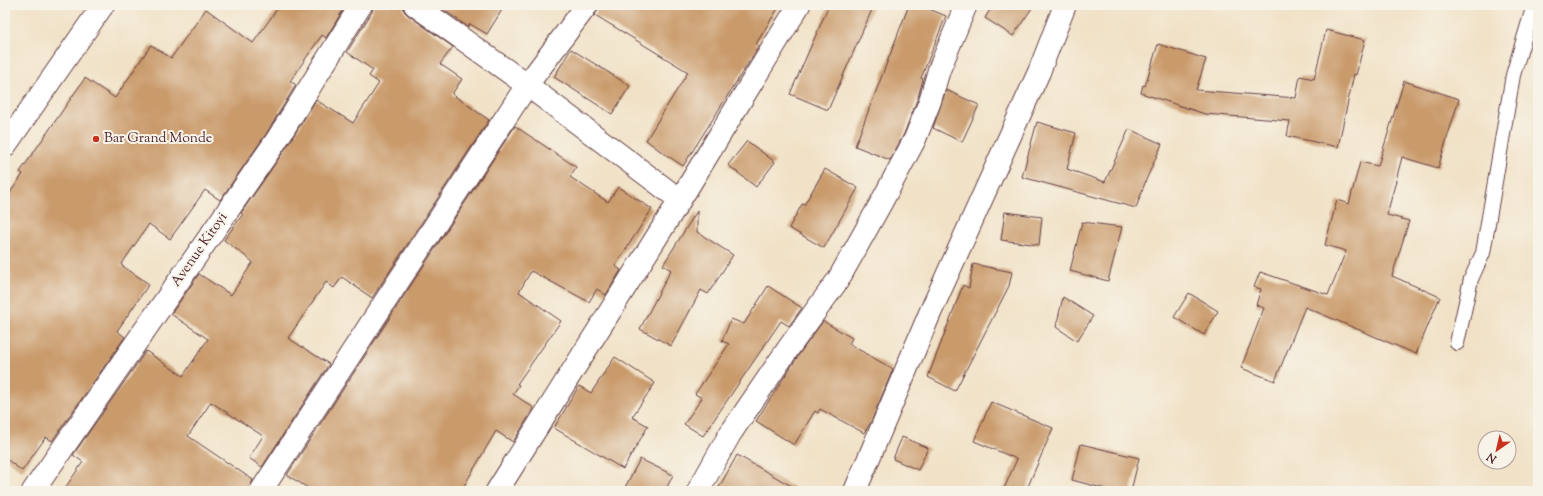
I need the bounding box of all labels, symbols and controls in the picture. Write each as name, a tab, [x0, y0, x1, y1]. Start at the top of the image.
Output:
place label: Bar Grand Monde	[104, 129, 212, 149]
marker: Bar Grand Monde	[91, 134, 101, 144]
street label: Avenue Kitoyi	[167, 209, 233, 291]
north arrow	[1477, 430, 1517, 470]
text: N	[1484, 448, 1501, 467]

